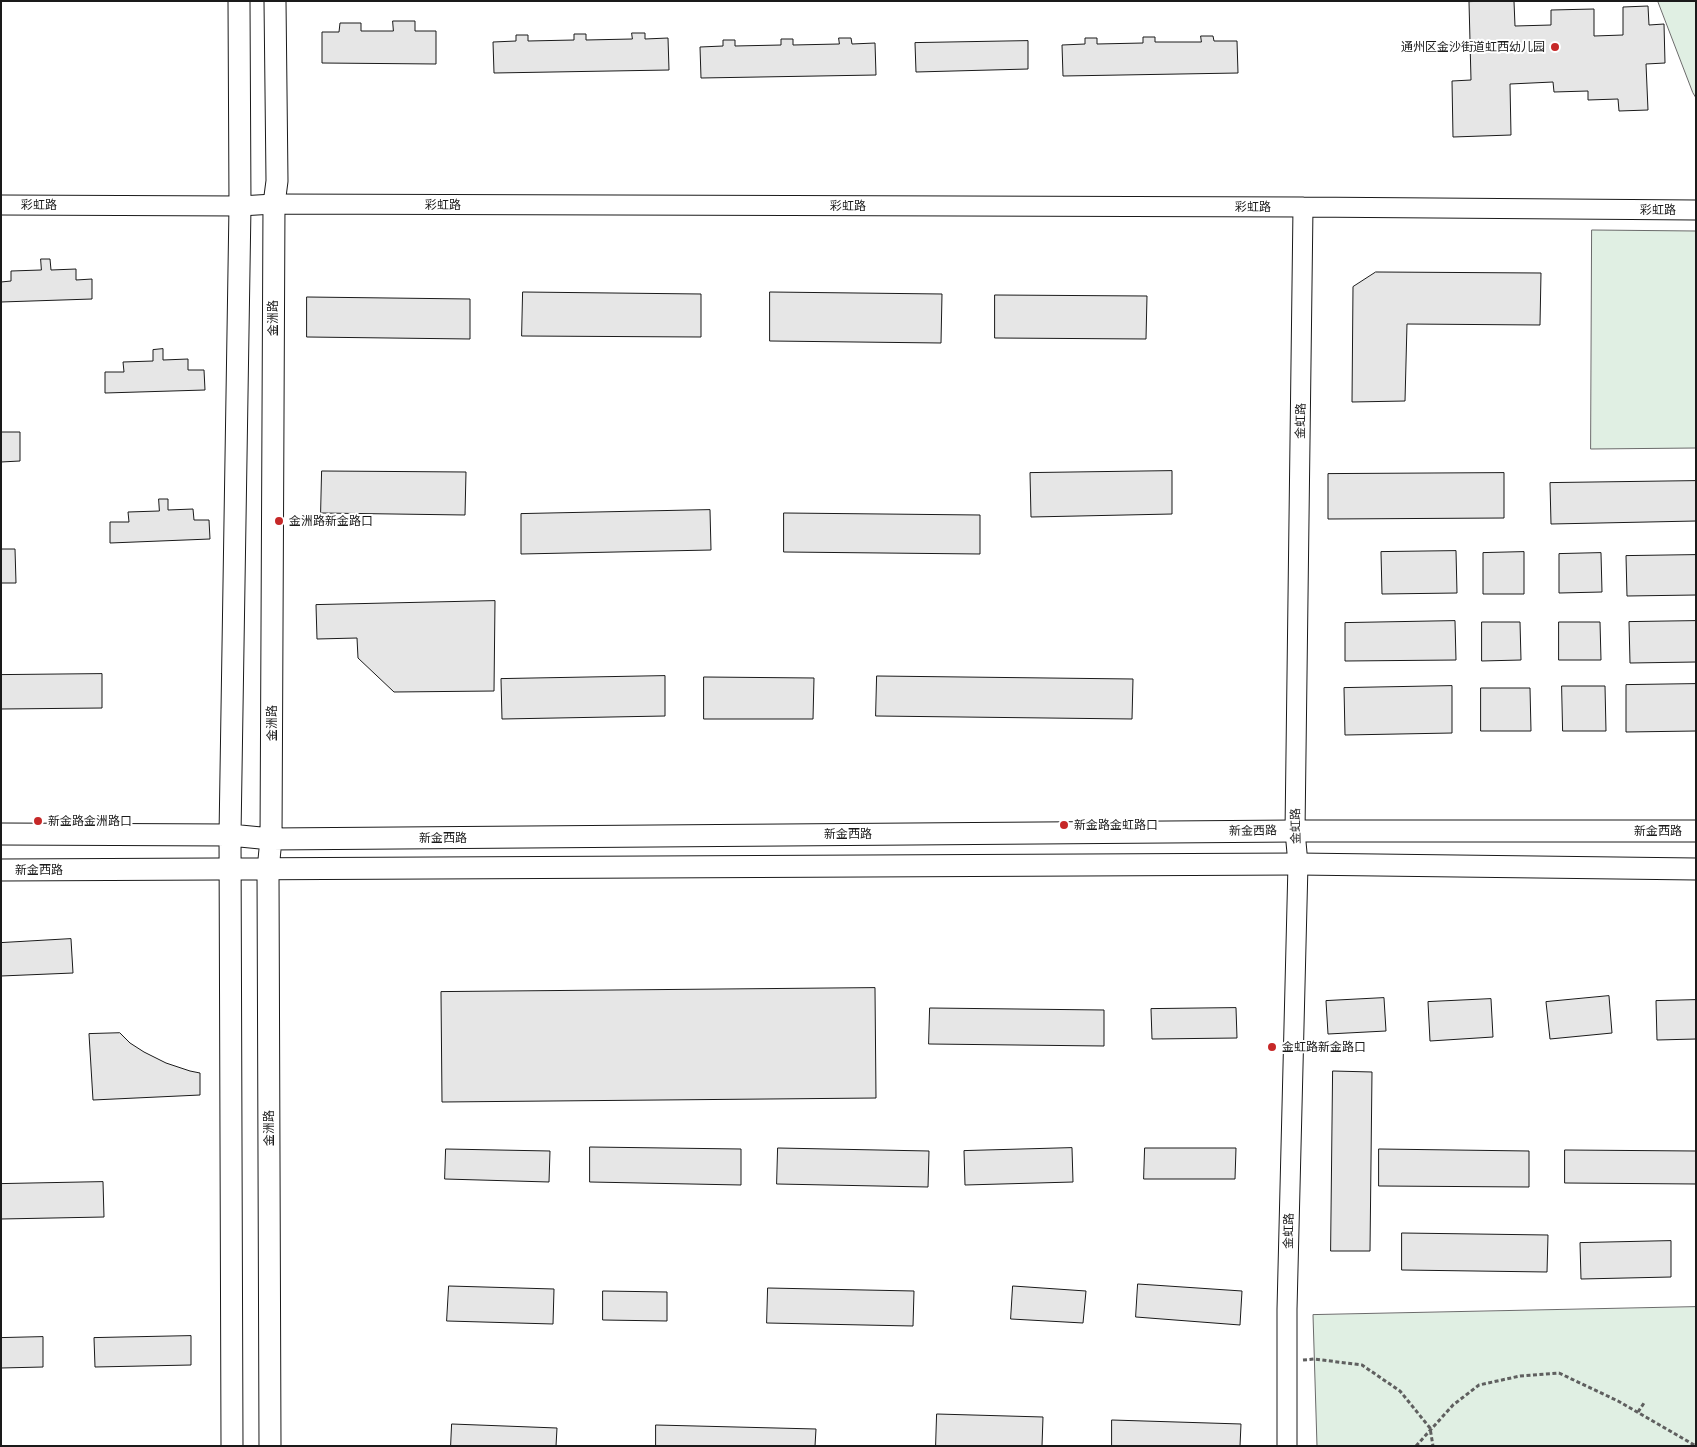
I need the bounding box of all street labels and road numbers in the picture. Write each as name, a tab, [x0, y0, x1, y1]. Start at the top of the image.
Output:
street label: 彩虹路	[21, 198, 57, 212]
street label: 彩虹路	[425, 198, 461, 212]
street label: 彩虹路	[830, 199, 866, 213]
street label: 彩虹路	[1235, 200, 1271, 214]
street label: 彩虹路	[1640, 203, 1676, 217]
street label: 金洲路	[266, 300, 280, 336]
street label: 金虹路	[1293, 403, 1309, 439]
street label: 金洲路	[265, 705, 279, 741]
street label: 金虹路	[1288, 808, 1304, 844]
street label: 新金西路	[1229, 823, 1277, 839]
street label: 新金西路	[1634, 824, 1682, 838]
street label: 新金西路	[824, 827, 872, 841]
street label: 新金西路	[419, 831, 467, 845]
street label: 新金西路	[15, 863, 63, 877]
street label: 金洲路	[262, 1110, 276, 1146]
street label: 金虹路	[1281, 1213, 1297, 1249]

